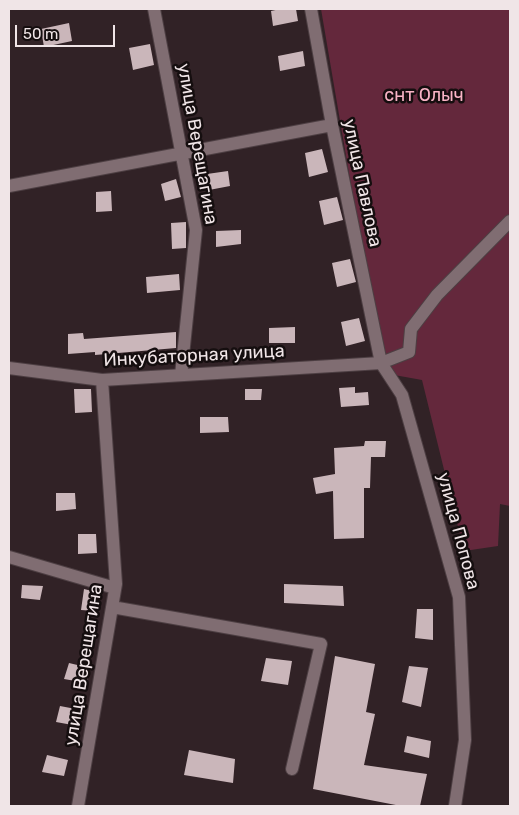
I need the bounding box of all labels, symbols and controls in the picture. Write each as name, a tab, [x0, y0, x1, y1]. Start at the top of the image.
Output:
scale bar	[18, 15, 118, 47]
text: 50 m	[23, 25, 58, 43]
street label: улица Верещагина	[172, 62, 222, 226]
park label: снт Олыч	[384, 85, 464, 107]
street label: улица Павлова	[338, 117, 386, 249]
street label: Инкубаторная улица	[103, 340, 285, 372]
street label: улица Попова	[432, 470, 484, 592]
street label: улица Верещагина	[61, 583, 107, 747]

